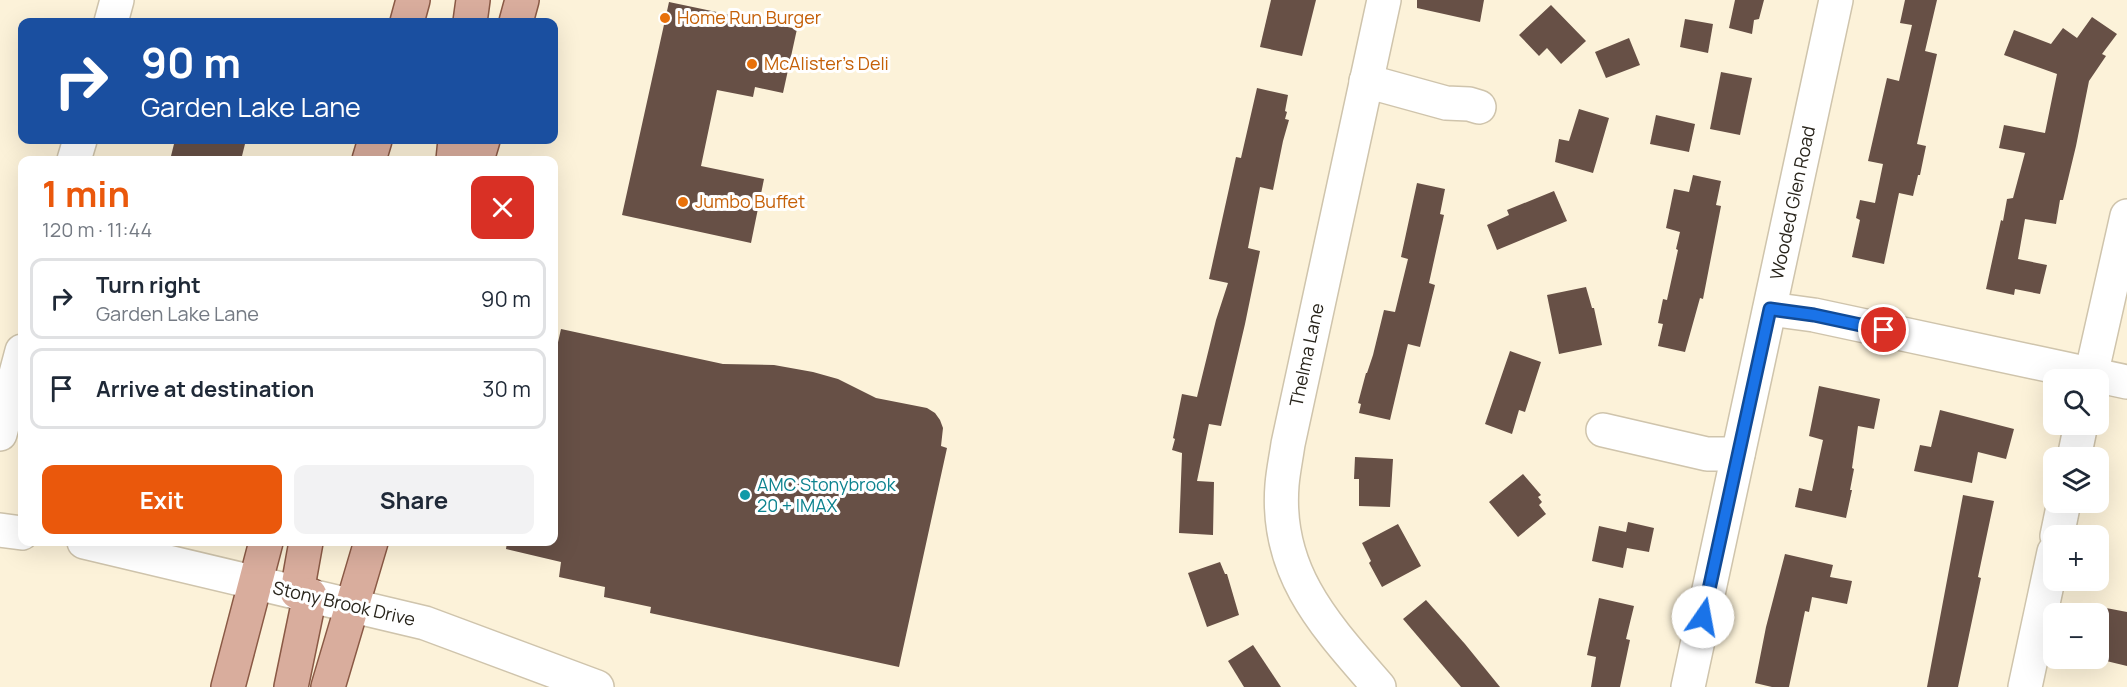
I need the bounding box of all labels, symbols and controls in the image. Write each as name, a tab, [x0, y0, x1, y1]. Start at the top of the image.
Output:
place label: Home Run Burger	[677, 5, 822, 29]
marker: Home Run Burger	[658, 11, 672, 25]
text: 90 m	[141, 33, 241, 91]
icon: right	[42, 42, 120, 120]
place label: McAlister's Deli	[764, 51, 889, 75]
marker: McAlister's Deli	[745, 57, 759, 71]
text: Garden Lake Lane	[141, 88, 361, 125]
street label: Wooded Glen Road	[1764, 124, 1820, 282]
text: 1 min	[42, 169, 130, 218]
button: close	[471, 176, 534, 239]
place label: Jumbo Buffet	[695, 189, 805, 213]
marker: Jumbo Buffet	[676, 195, 690, 209]
text: 120 m · 11:44	[42, 216, 152, 243]
text: Turn right	[96, 270, 201, 300]
icon: right	[45, 282, 78, 315]
text: 90 m	[481, 284, 531, 314]
text: Garden Lake Lane	[96, 300, 259, 327]
street label: Thelma Lane	[1283, 301, 1329, 409]
pin	[1858, 304, 1909, 355]
icon: arrive	[1867, 313, 1900, 346]
map controls	[2043, 369, 2109, 669]
button: search	[2043, 369, 2109, 435]
icon: arrive	[45, 372, 78, 405]
text: Arrive at destination	[96, 374, 314, 404]
text: 30 m	[482, 374, 531, 404]
button: layers	[2043, 447, 2109, 513]
button: Exit	[42, 465, 282, 534]
button: Share	[294, 465, 534, 534]
place label: AMC Stonybrook 20 + IMAX	[757, 472, 897, 517]
marker: AMC Stonybrook 20 + IMAX	[738, 488, 752, 502]
button: +	[2043, 525, 2109, 591]
street label: Stony Brook Drive	[271, 575, 418, 631]
position arrow	[1671, 585, 1735, 649]
button: −	[2043, 603, 2109, 669]

